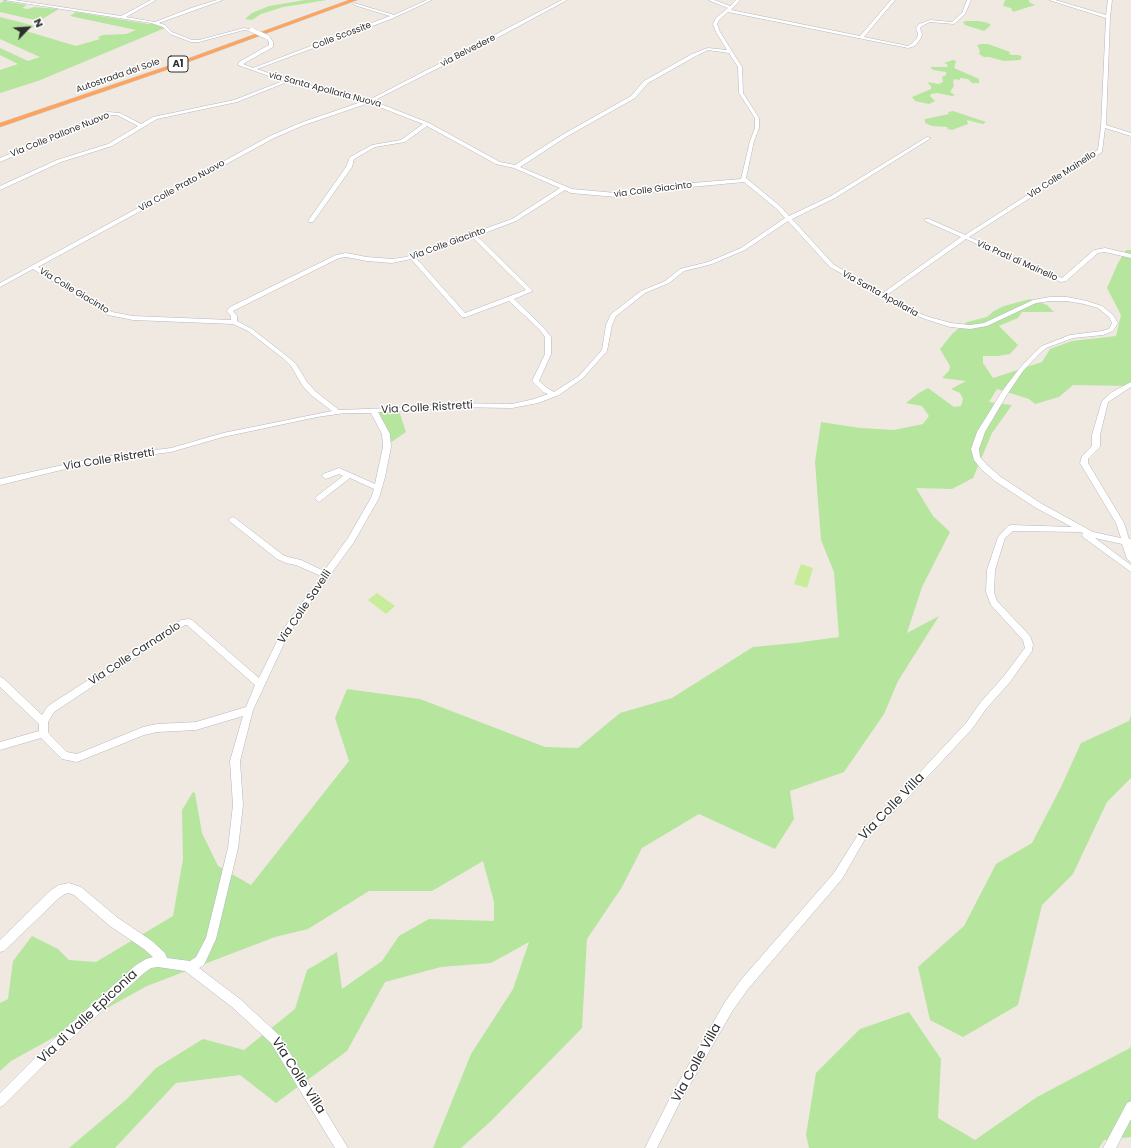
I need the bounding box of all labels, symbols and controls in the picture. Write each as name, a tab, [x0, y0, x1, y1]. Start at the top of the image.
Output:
north arrow	[8, 8, 48, 48]
text: N	[30, 16, 48, 30]
street label: Colle Scossite	[311, 20, 373, 52]
street label: via Belvedere	[439, 33, 497, 69]
road number: A1	[168, 56, 188, 72]
street label: Autostrada del Sole	[75, 57, 161, 95]
street label: via Santa Apollaria Nuova	[268, 70, 382, 110]
street label: Via Colle Pallone Nuovo	[9, 110, 111, 160]
street label: Via Colle Mainello	[1026, 149, 1098, 201]
street label: Via Colle Prato Nuovo	[137, 158, 227, 214]
street label: via Colle Giacinto	[613, 180, 693, 200]
street label: Via Colle Giacinto	[409, 225, 487, 263]
street label: Via Prati di Mainello	[975, 238, 1059, 284]
street label: Via Colle Giacinto	[37, 266, 111, 316]
street label: Via Santa Apollaria	[840, 268, 920, 320]
street label: Via Colle Ristretti	[381, 399, 473, 417]
street label: Via Colle Ristretti	[63, 446, 155, 474]
street label: Via Colle Savelli	[275, 568, 335, 646]
street label: Via Colle Carnarolo	[87, 619, 183, 689]
street label: Via Colle Villa	[856, 770, 928, 844]
street label: Via di Valle Epiconia	[35, 967, 141, 1067]
street label: Via Colle Villa	[669, 1021, 725, 1105]
street label: Via Colle Villa	[268, 1035, 328, 1117]

